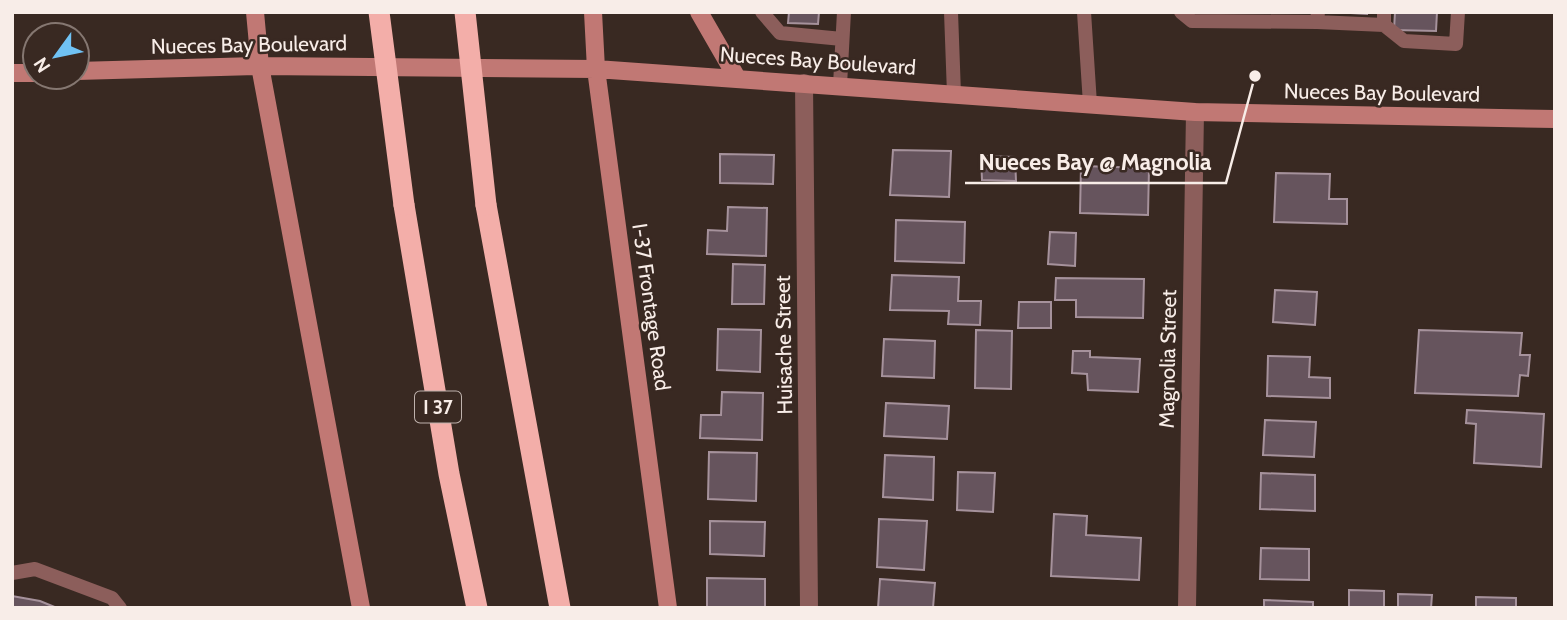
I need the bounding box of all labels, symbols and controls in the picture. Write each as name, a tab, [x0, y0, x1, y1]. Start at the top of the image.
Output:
north arrow	[21, 21, 91, 91]
street label: Nueces Bay Boulevard	[151, 30, 347, 59]
street label: Nueces Bay Boulevard	[719, 41, 917, 80]
text: N	[29, 53, 55, 77]
street label: Nueces Bay Boulevard	[1284, 78, 1480, 107]
callout: Nueces Bay @ Magnolia	[965, 139, 1226, 183]
text: Nueces Bay @ Magnolia	[978, 148, 1212, 176]
street label: I-37 Frontage Road	[627, 222, 676, 392]
street label: Huisache Street	[770, 275, 797, 415]
street label: Magnolia Street	[1154, 289, 1181, 429]
road number: I 37	[415, 392, 461, 422]

